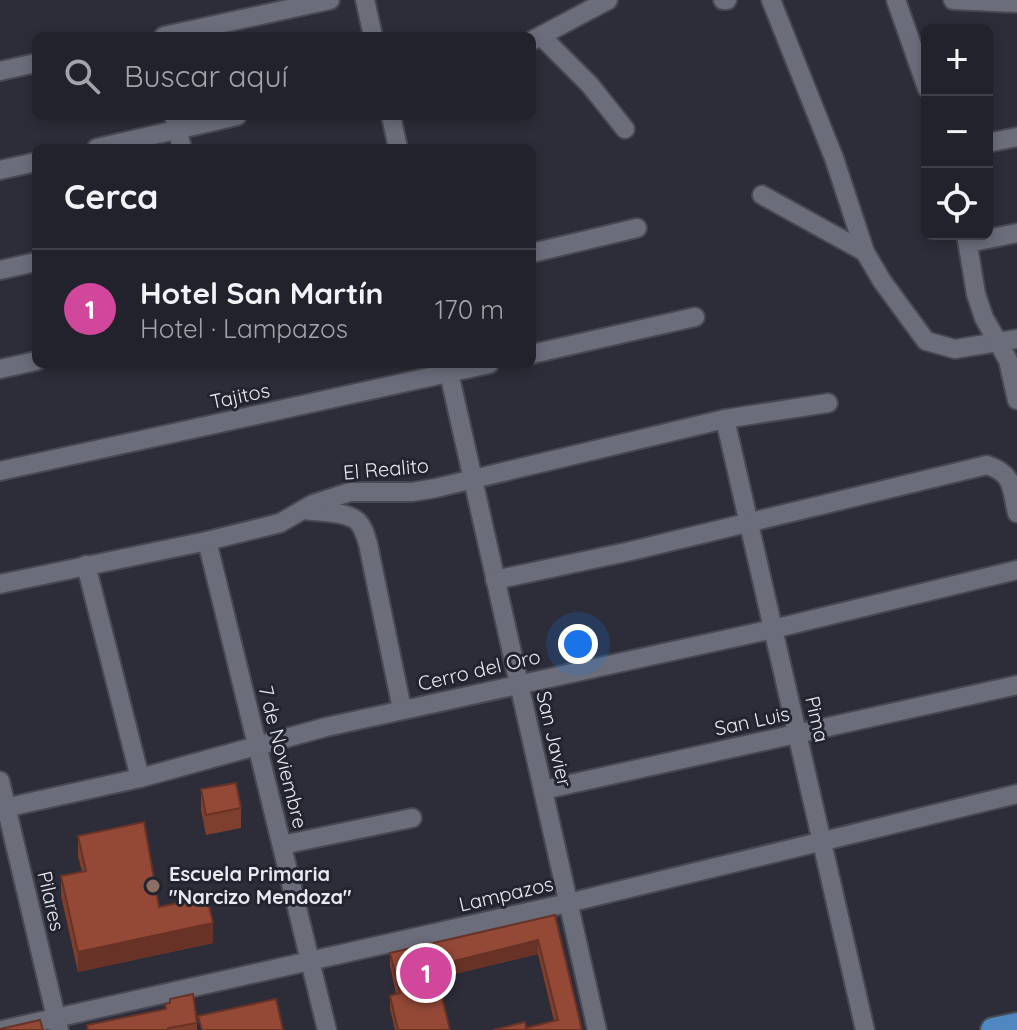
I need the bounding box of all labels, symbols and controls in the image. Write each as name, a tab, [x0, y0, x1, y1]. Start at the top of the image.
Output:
map controls	[921, 24, 993, 240]
button: +	[921, 24, 993, 96]
search box	[32, 32, 536, 120]
icon: search	[60, 54, 104, 98]
text: Buscar aquí	[124, 57, 288, 95]
button: −	[921, 96, 993, 168]
button: locate	[921, 168, 993, 240]
text: Cerca	[64, 175, 158, 218]
text: Hotel San Martín	[140, 274, 383, 312]
text: 1	[85, 293, 95, 326]
text: 170 m	[435, 293, 504, 326]
text: Hotel · Lampazos	[140, 312, 348, 345]
street label: Tajitos	[208, 377, 272, 414]
street label: El Realito	[342, 452, 430, 485]
your location	[558, 624, 598, 664]
street label: Cerro del Oro	[415, 643, 543, 696]
street label: 7 de Noviembre	[254, 683, 313, 831]
street label: San Javier	[531, 689, 578, 790]
street label: Pima	[800, 693, 835, 744]
street label: San Luis	[712, 700, 792, 741]
place label: Escuela Primaria "Narcizo Mendoza"	[169, 861, 352, 909]
street label: Pilares	[32, 868, 71, 933]
street label: Lampazos	[456, 871, 556, 917]
marker: Escuela Primaria "Narcizo Mendoza"	[144, 877, 162, 895]
pin: 1	[400, 943, 452, 1003]

